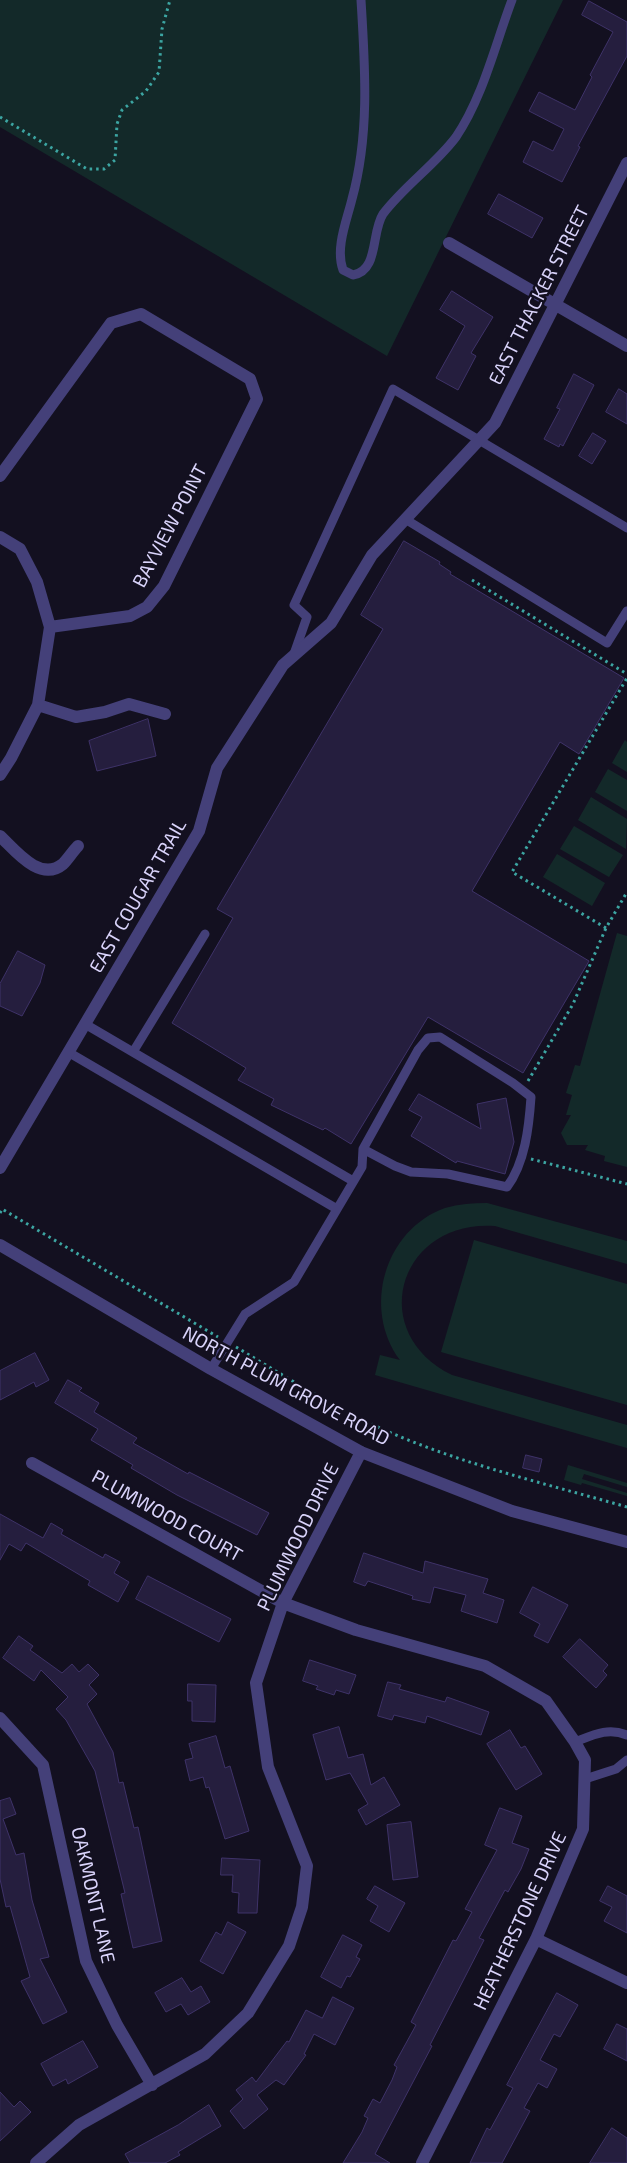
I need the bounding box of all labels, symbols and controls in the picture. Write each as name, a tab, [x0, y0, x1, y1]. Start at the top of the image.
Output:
street label: EAST THACKER STREET	[484, 202, 594, 388]
street label: BAYVIEW POINT	[128, 461, 212, 591]
street label: EAST COUGAR TRAIL	[85, 815, 191, 977]
street label: NORTH PLUM GROVE ROAD	[179, 1322, 393, 1450]
street label: PLUMWOOD DRIVE	[252, 1459, 344, 1615]
street label: PLUMWOOD COURT	[88, 1465, 246, 1567]
street label: OAKMONT LANE	[66, 1825, 120, 1965]
street label: HEATHERSTONE DRIVE	[469, 1828, 571, 2014]

